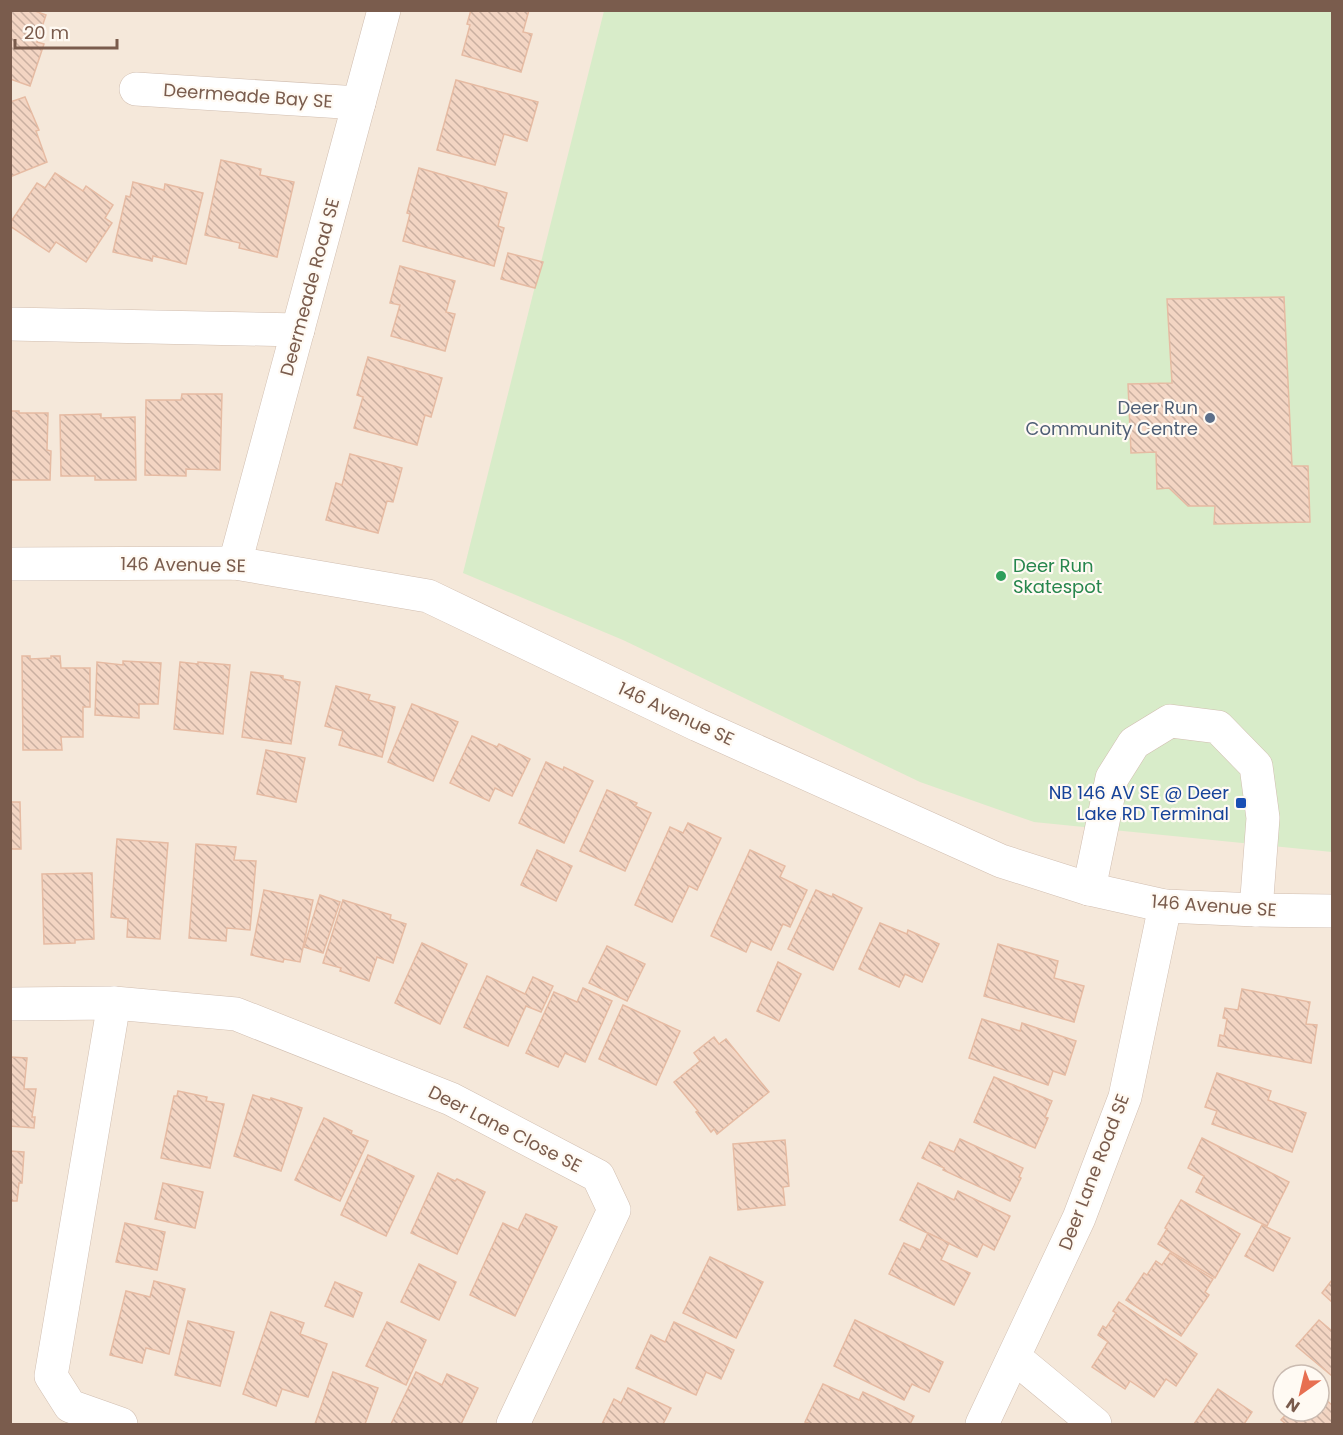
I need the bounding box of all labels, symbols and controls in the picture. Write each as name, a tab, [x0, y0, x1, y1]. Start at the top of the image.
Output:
scale bar	[15, 12, 117, 50]
text: 20 m	[24, 20, 69, 45]
street label: Deermeade Bay SE	[163, 77, 334, 114]
street label: Deermeade Road SE	[274, 195, 345, 379]
place label: Deer Run Community Centre	[1026, 395, 1198, 441]
marker: Deer Run Community Centre	[1203, 411, 1217, 425]
street label: 146 Avenue SE	[120, 551, 246, 578]
place label: Deer Run Skatespot	[1013, 553, 1102, 599]
marker: Deer Run Skatespot	[994, 569, 1008, 583]
street label: 146 Avenue SE	[614, 676, 738, 751]
place label: NB 146 AV SE @ Deer Lake RD Terminal	[1049, 780, 1229, 826]
marker: NB 146 AV SE @ Deer Lake RD Terminal	[1234, 796, 1248, 810]
street label: 146 Avenue SE	[1151, 889, 1278, 922]
street label: Deer Lane Close SE	[424, 1079, 586, 1178]
street label: Deer Lane Road SE	[1052, 1090, 1135, 1254]
north arrow	[1271, 1363, 1331, 1423]
text: N	[1281, 1392, 1304, 1418]

